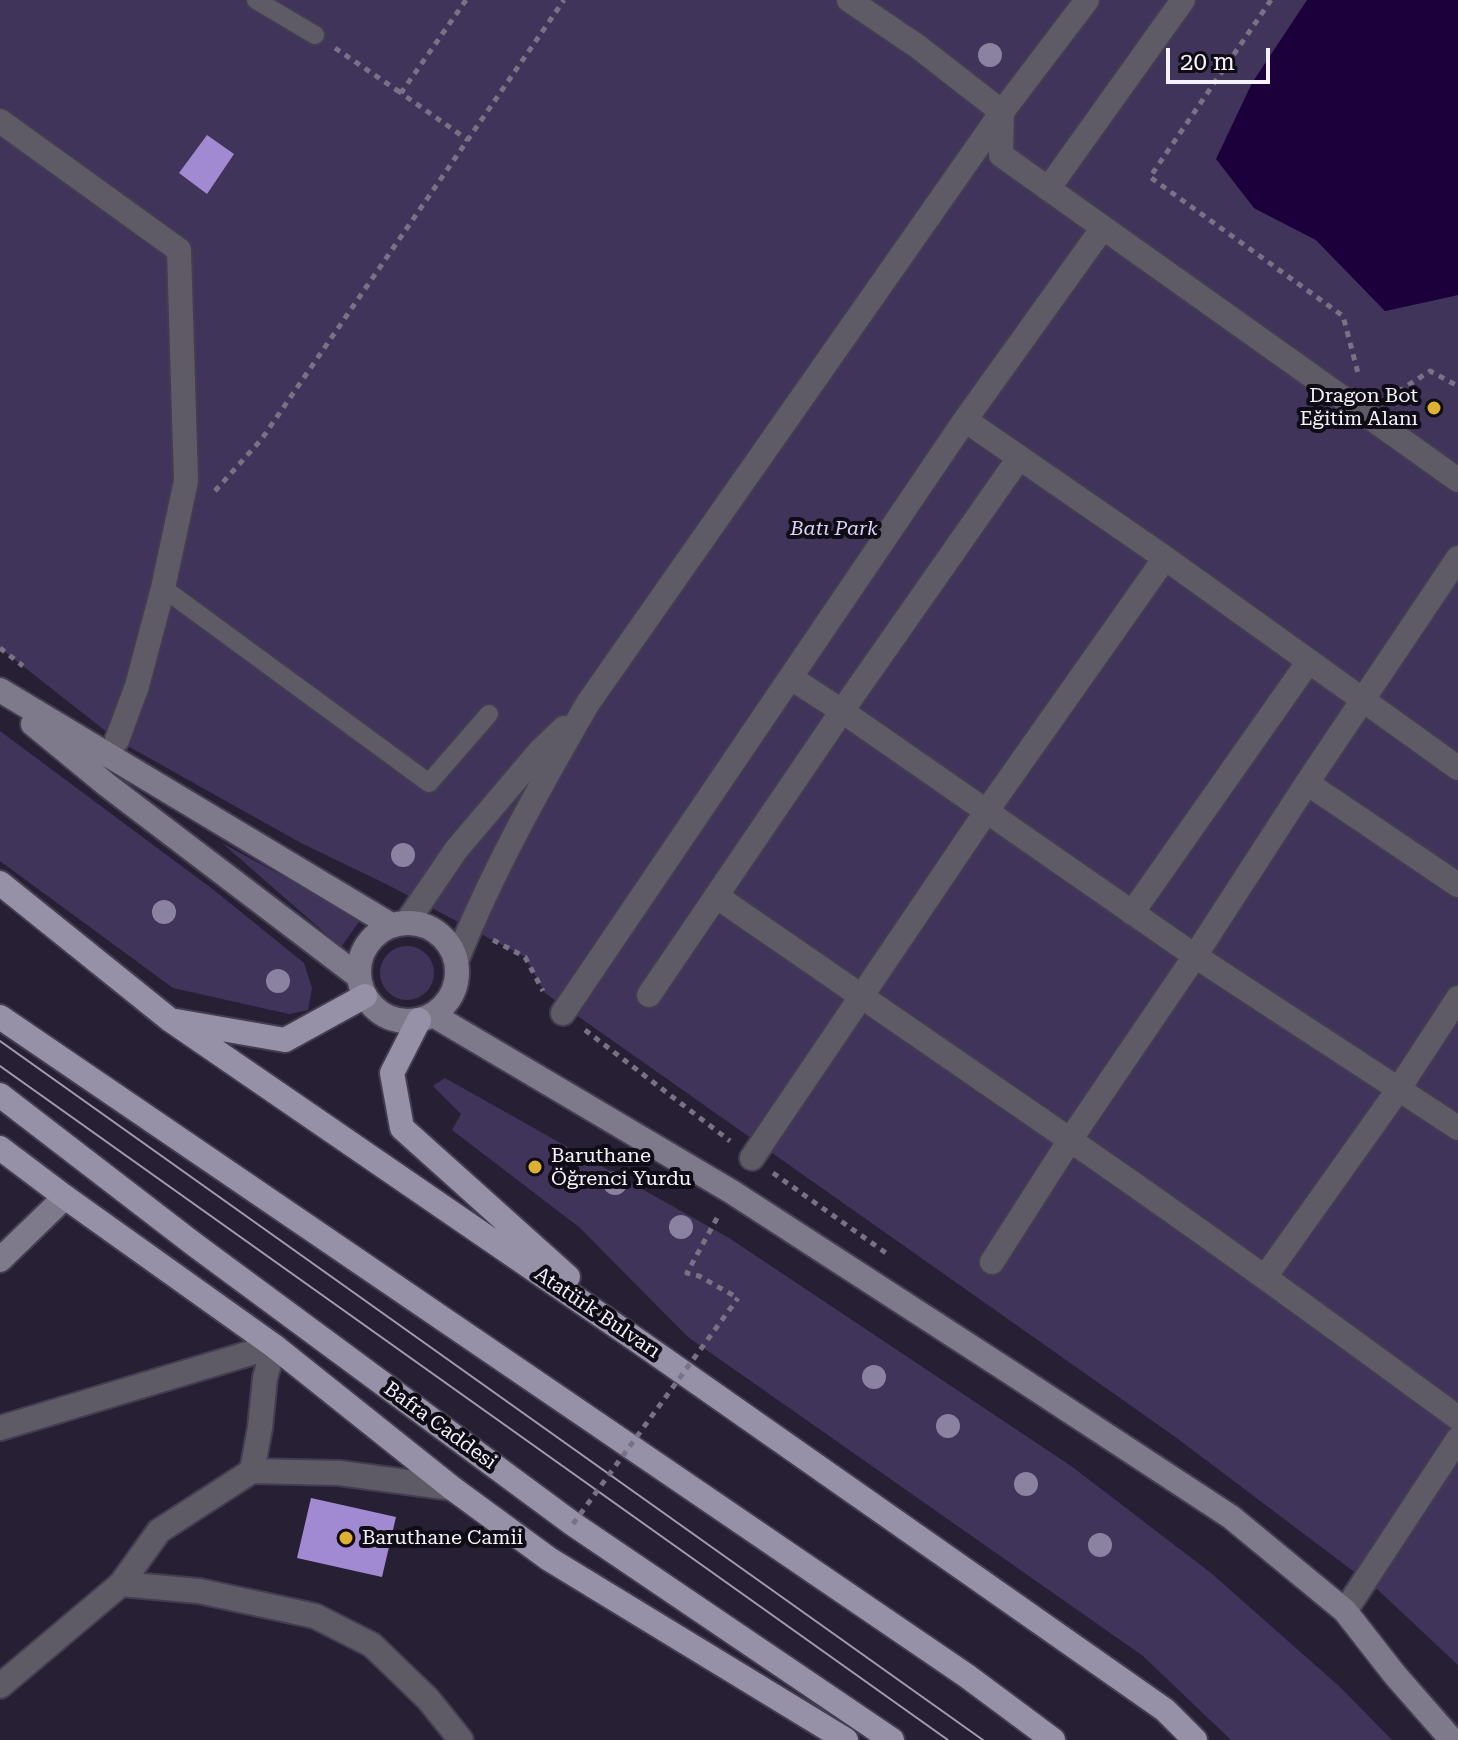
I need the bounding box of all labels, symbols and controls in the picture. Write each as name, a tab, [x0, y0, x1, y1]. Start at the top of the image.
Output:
scale bar	[1170, 32, 1274, 82]
text: 20 m	[1180, 48, 1235, 76]
place label: Dragon Bot Eğitim Alanı	[1300, 384, 1418, 431]
marker: Dragon Bot Eğitim Alanı	[1425, 399, 1443, 417]
park label: Batı Park	[790, 517, 878, 541]
place label: Baruthane Öğrenci Yurdu	[551, 1144, 691, 1191]
marker: Baruthane Öğrenci Yurdu	[526, 1158, 544, 1176]
street label: Atatürk Bulvarı	[530, 1262, 664, 1364]
street label: Bafra Caddesi	[379, 1377, 501, 1475]
place label: Baruthane Camii	[362, 1526, 523, 1550]
marker: Baruthane Camii	[337, 1529, 355, 1547]

